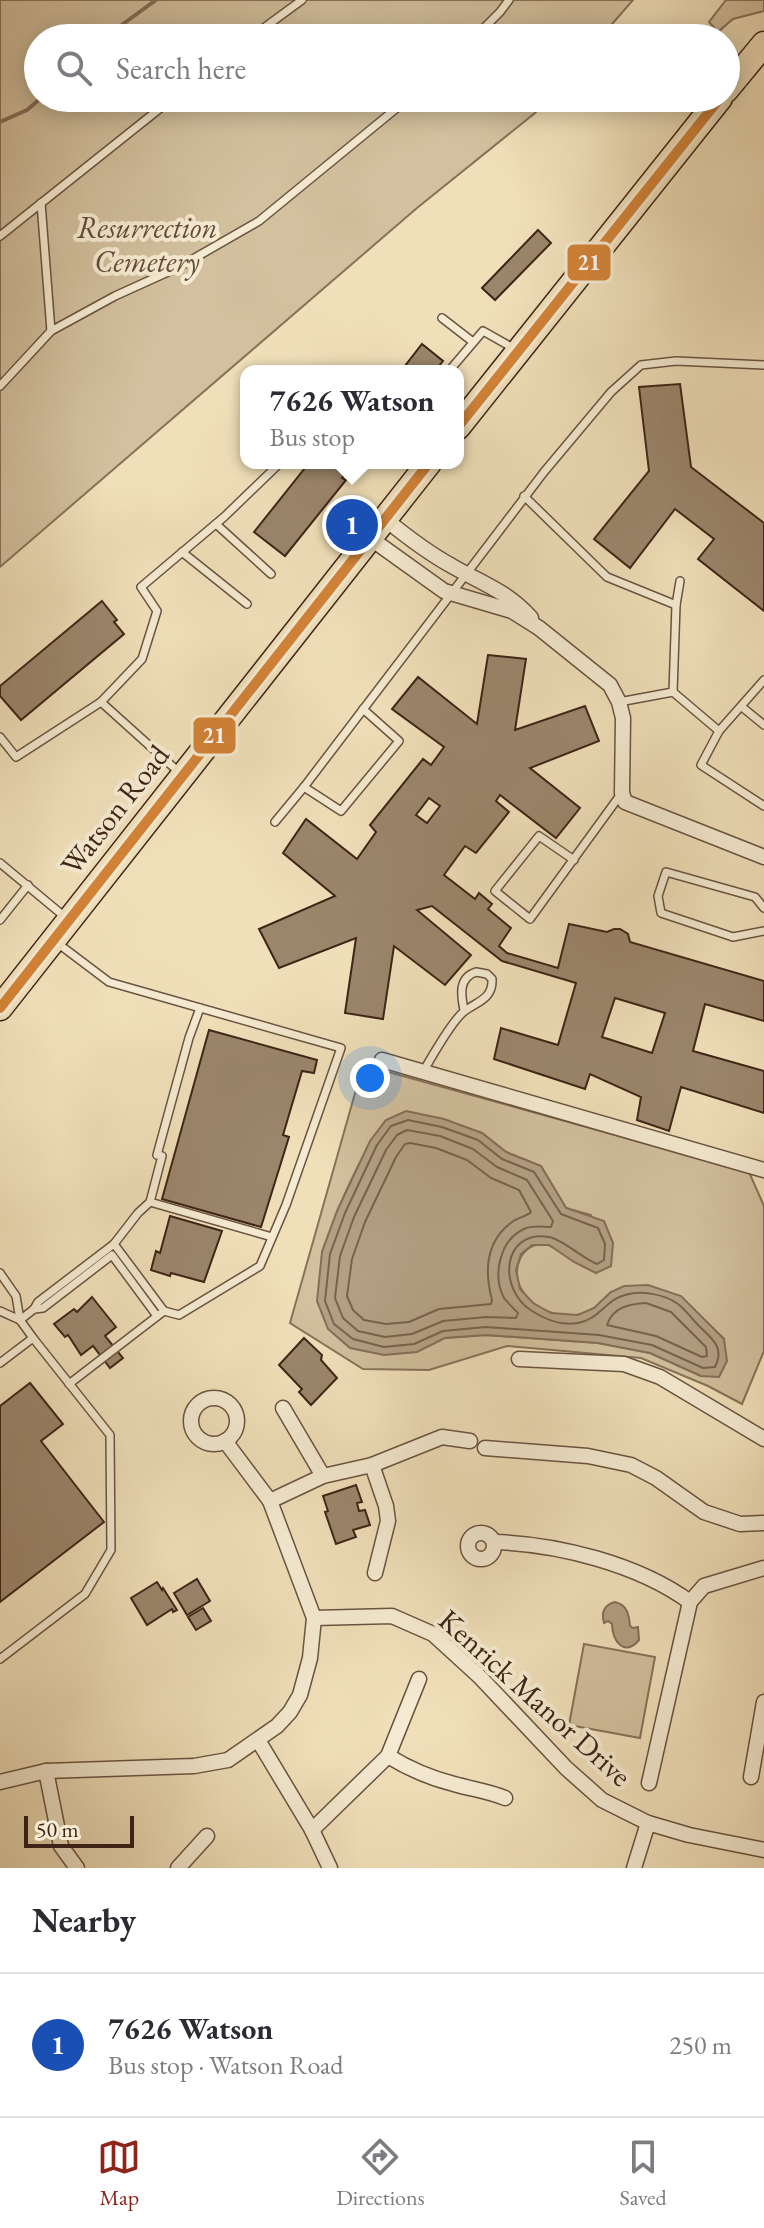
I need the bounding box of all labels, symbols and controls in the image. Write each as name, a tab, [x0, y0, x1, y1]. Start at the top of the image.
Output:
search box	[24, 24, 740, 112]
icon: search	[52, 46, 96, 90]
text: Search here	[116, 49, 246, 88]
park label: Resurrection Cemetery	[77, 208, 217, 281]
line badge: 21	[566, 243, 612, 282]
text: 21	[577, 248, 601, 277]
popup	[240, 365, 464, 469]
text: 7626 Watson	[269, 381, 435, 420]
text: Bus stop	[269, 420, 355, 454]
pin: 1	[326, 495, 378, 555]
line badge: 21	[192, 716, 237, 755]
text: 21	[202, 721, 226, 750]
street label: Watson Road	[52, 736, 178, 883]
your location	[350, 1058, 390, 1098]
street label: Kenrick Manor Drive	[431, 1601, 640, 1795]
scale bar	[24, 1812, 134, 1848]
text: 50 m	[36, 1815, 79, 1844]
text: Nearby	[32, 1898, 136, 1942]
text: 7626 Watson	[108, 2009, 273, 2048]
text: 1	[51, 2028, 65, 2062]
text: 250 m	[669, 2028, 732, 2062]
text: Bus stop · Watson Road	[108, 2048, 343, 2082]
tab: Map	[97, 2135, 141, 2212]
tab: Directions	[336, 2135, 425, 2212]
tab: Saved	[619, 2135, 667, 2212]

